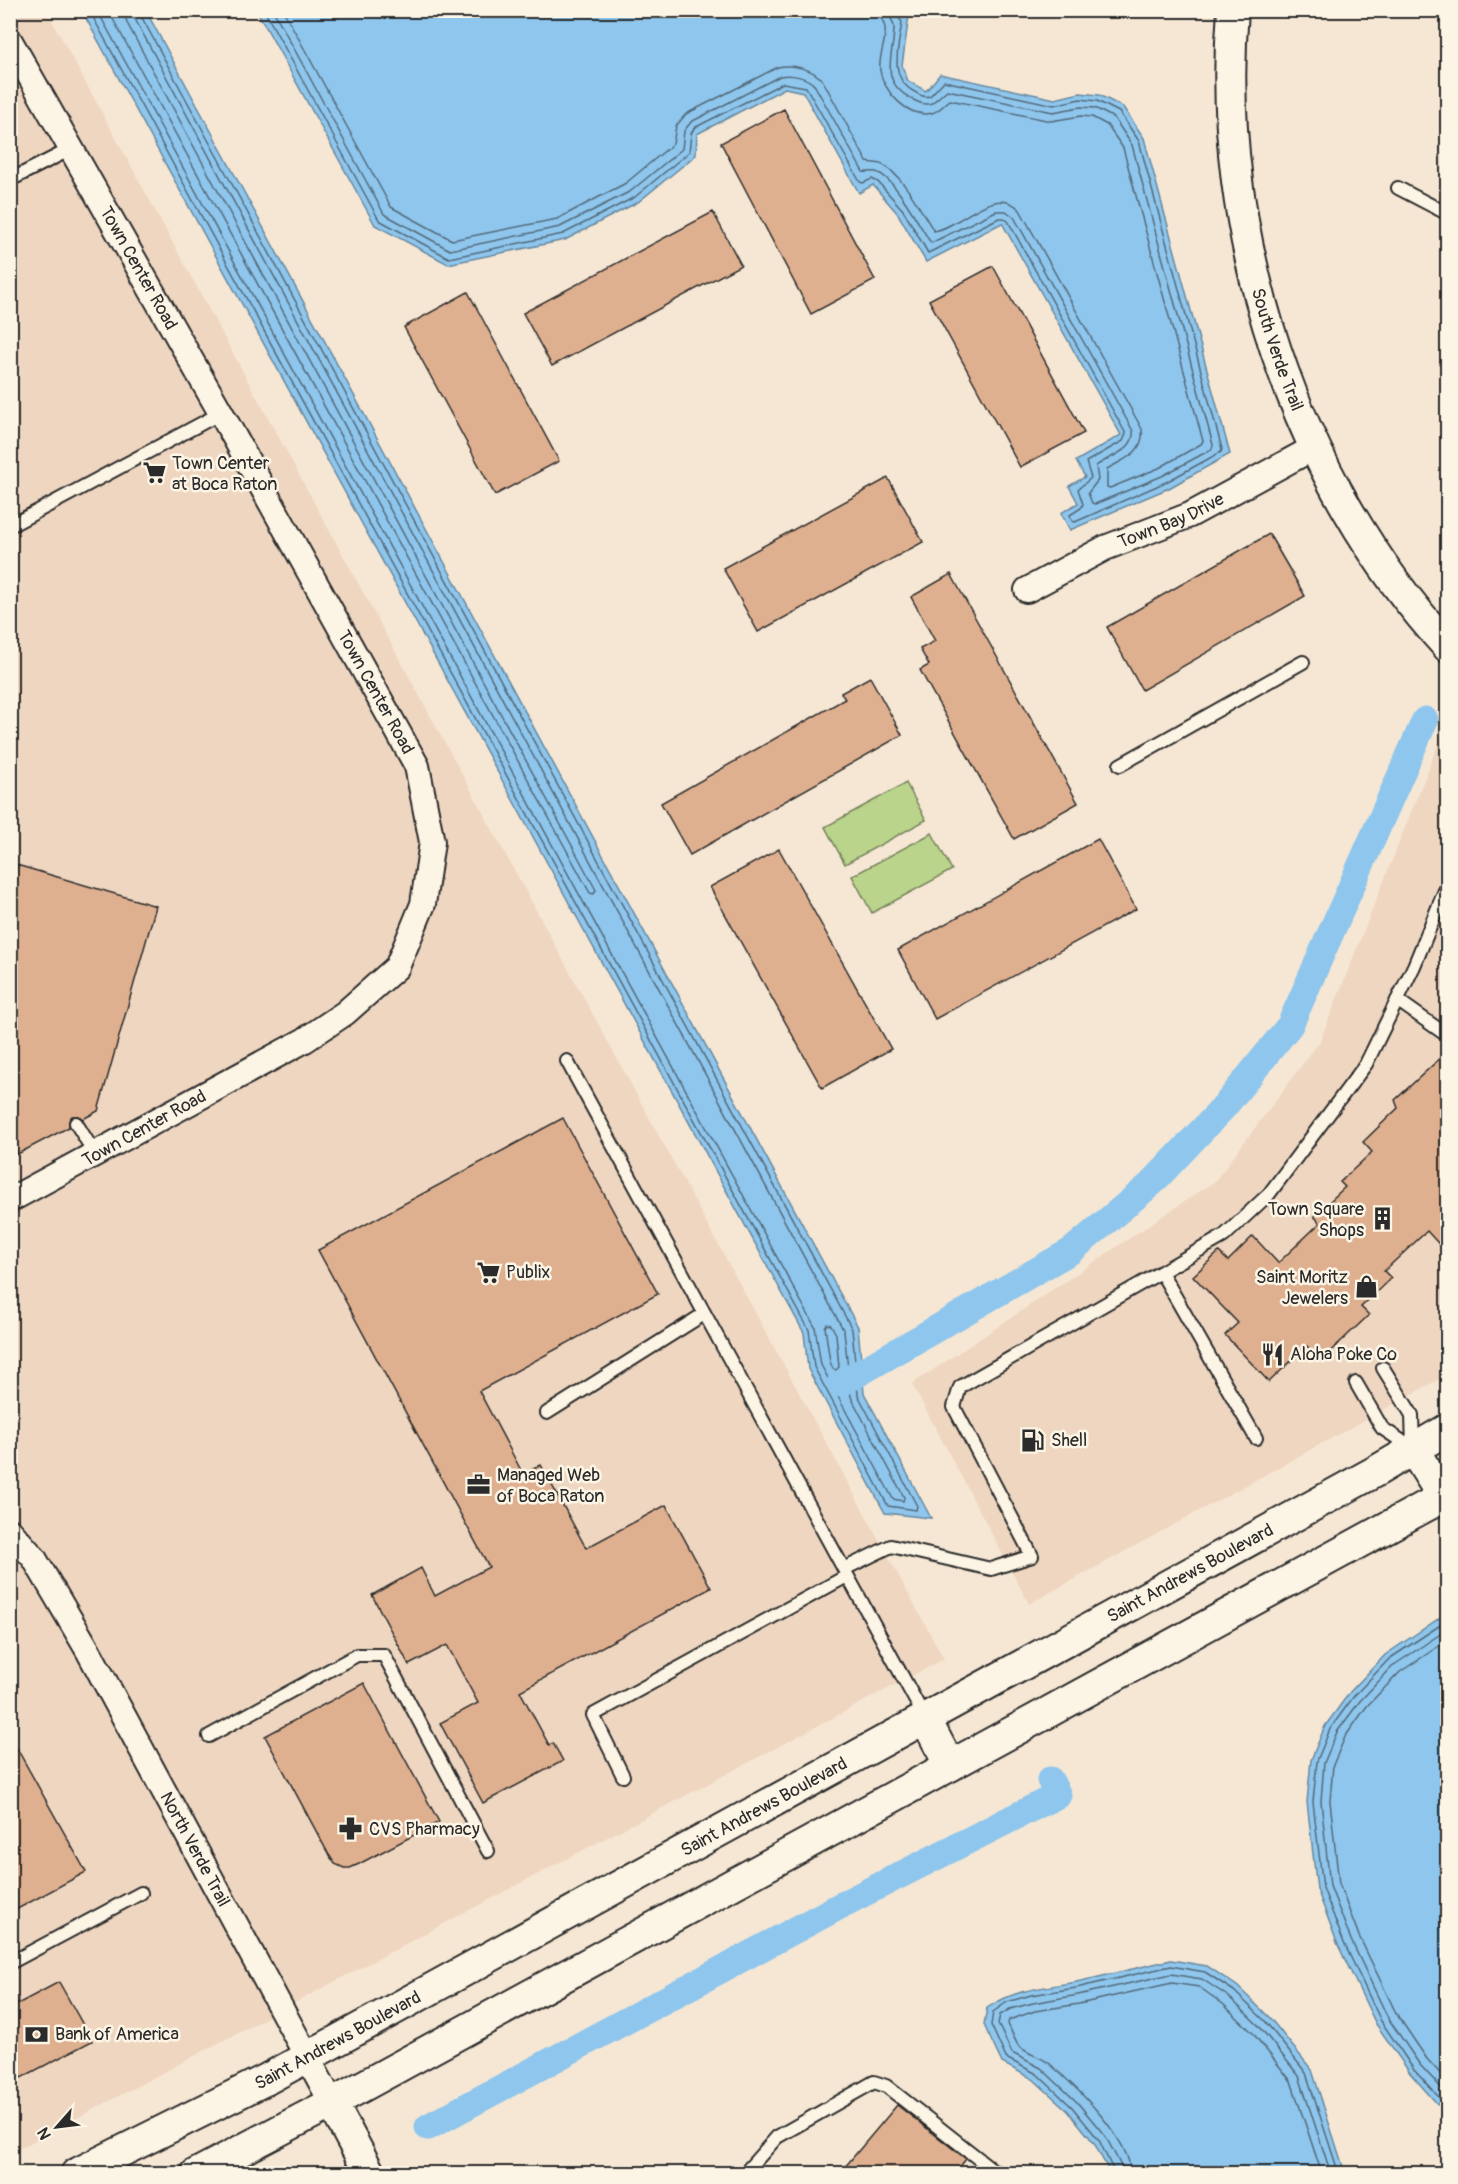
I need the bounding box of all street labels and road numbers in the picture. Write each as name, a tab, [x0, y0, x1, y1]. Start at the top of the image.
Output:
street label: Town Center Road	[94, 202, 182, 334]
street label: South Verde Trail	[1246, 286, 1308, 415]
street label: Town Bay Drive	[1115, 488, 1228, 554]
street label: Town Center Road	[332, 626, 419, 758]
street label: Town Center Road	[78, 1085, 210, 1172]
street label: Saint Andrews Boulevard	[1103, 1519, 1278, 1628]
street label: Saint Andrews Boulevard	[677, 1752, 851, 1862]
street label: North Verde Trail	[154, 1788, 235, 1911]
street label: Saint Andrews Boulevard	[251, 1986, 425, 2095]

